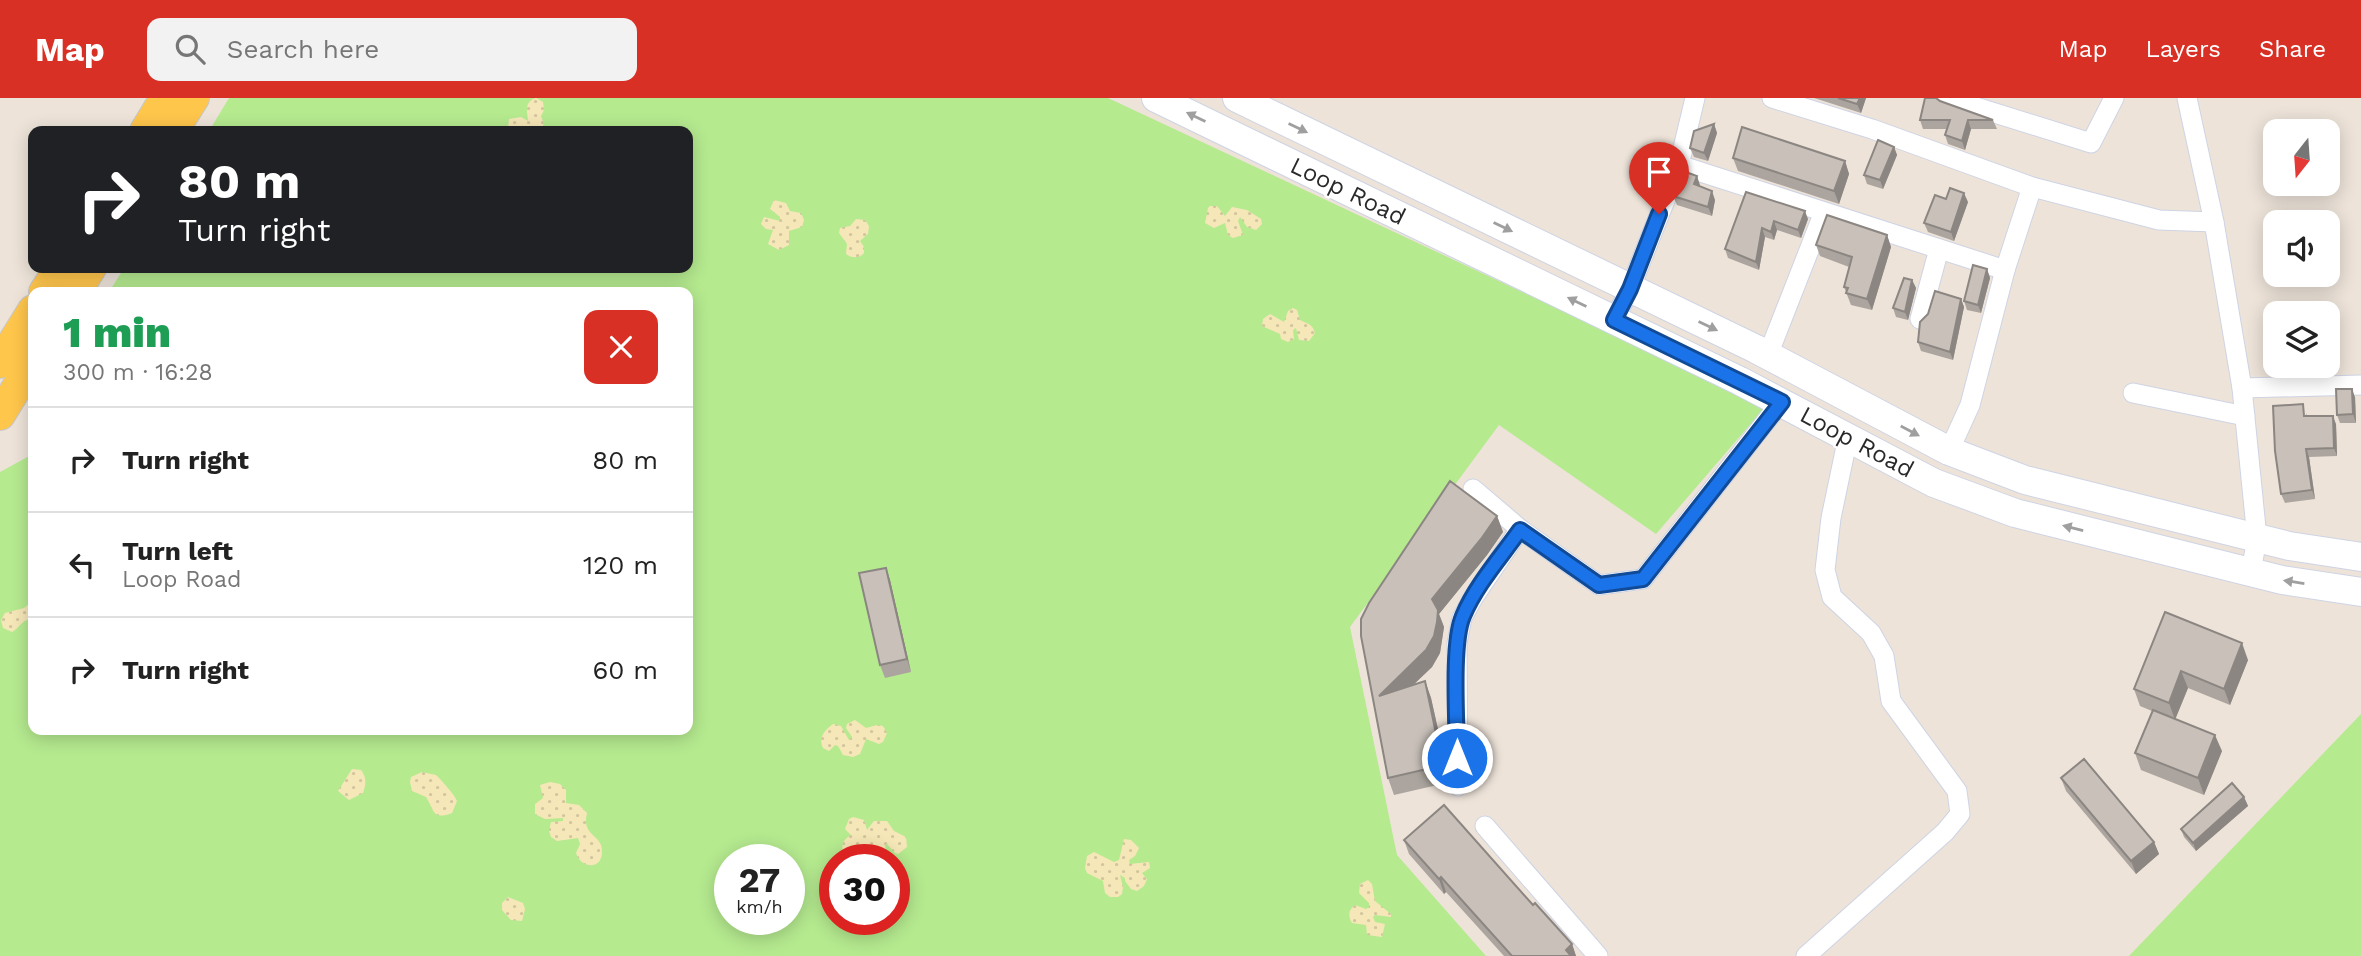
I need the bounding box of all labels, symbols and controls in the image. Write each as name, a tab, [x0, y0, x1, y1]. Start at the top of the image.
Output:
search box	[147, 18, 637, 81]
text: Map	[35, 30, 105, 69]
icon: search	[171, 30, 209, 68]
text: Search here	[227, 34, 379, 64]
text: Map	[2059, 35, 2107, 63]
text: Layers	[2145, 35, 2221, 63]
text: Share	[2259, 35, 2326, 63]
one-way arrow	[1186, 112, 1206, 123]
north arrow	[2263, 119, 2340, 196]
map controls	[2263, 119, 2340, 378]
one-way arrow	[1288, 122, 1308, 133]
pin	[1629, 142, 1689, 214]
street label: Loop Road	[1286, 151, 1410, 231]
text: 80 m	[178, 152, 300, 210]
icon: arrive	[1640, 153, 1678, 191]
icon: right	[63, 154, 154, 245]
button: sound	[2263, 210, 2340, 287]
text: Turn right	[178, 211, 330, 249]
one-way arrow	[1493, 221, 1513, 233]
one-way arrow	[1567, 297, 1587, 308]
button: layers	[2263, 301, 2340, 378]
text: 1 min	[63, 308, 171, 357]
button: close	[584, 310, 658, 384]
one-way arrow	[1698, 320, 1718, 332]
text: 300 m · 16:28	[63, 359, 213, 386]
street label: Loop Road	[1795, 400, 1919, 484]
one-way arrow	[1900, 425, 1920, 436]
icon: right	[63, 441, 101, 479]
text: Turn right	[122, 445, 249, 475]
text: 80 m	[592, 445, 658, 475]
one-way arrow	[2061, 522, 2083, 533]
text: Turn left	[122, 536, 233, 566]
icon: left	[63, 546, 101, 584]
text: 120 m	[583, 550, 658, 580]
text: Loop Road	[122, 566, 241, 593]
one-way arrow	[2282, 576, 2304, 587]
icon: right	[63, 651, 101, 689]
text: Turn right	[122, 655, 249, 685]
text: 60 m	[592, 655, 658, 685]
position arrow	[1420, 721, 1494, 795]
speed limit sign: 30	[819, 844, 910, 935]
text: 27	[739, 859, 780, 901]
text: km/h	[736, 896, 783, 917]

